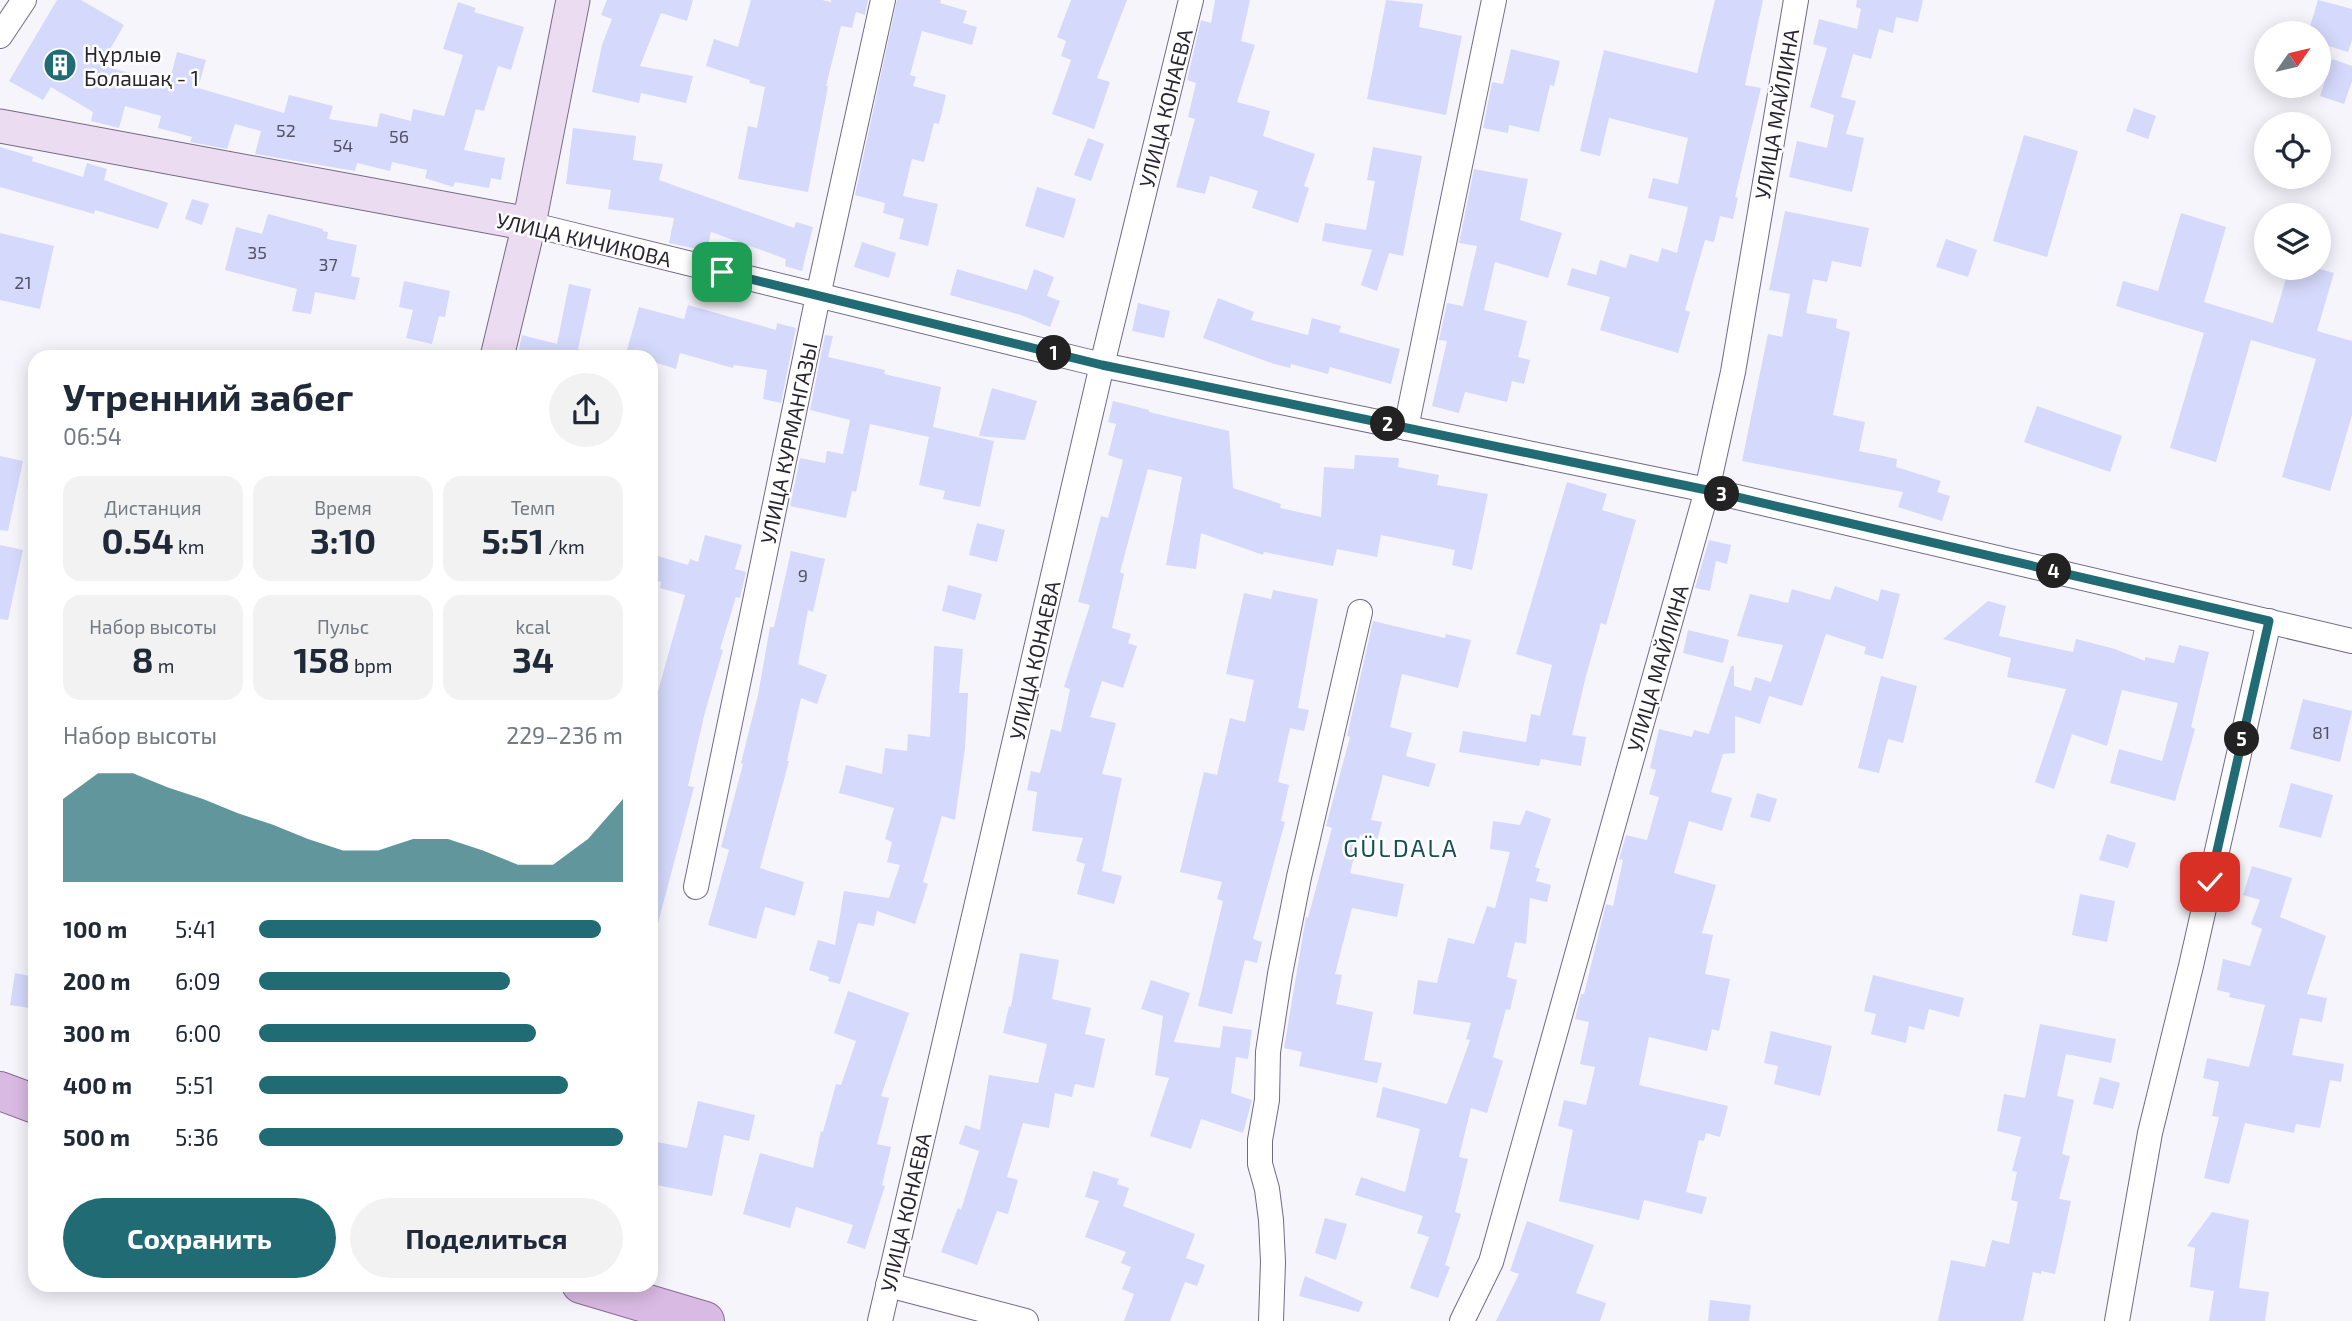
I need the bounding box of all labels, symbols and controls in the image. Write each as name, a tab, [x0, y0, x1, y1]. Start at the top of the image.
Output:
north arrow	[2254, 21, 2331, 98]
map controls	[2254, 21, 2331, 280]
street label: УЛИЦА КОНАЕВА	[1133, 26, 1197, 190]
street label: УЛИЦА МАЙЛИНА	[1749, 27, 1803, 201]
place label: Нұрлыө Болашақ - 1	[84, 41, 199, 90]
building icon: Нұрлыө Болашақ - 1	[41, 46, 79, 84]
button: locate	[2254, 112, 2331, 189]
house number: 52	[276, 119, 296, 141]
house number: 56	[389, 125, 409, 147]
house number: 54	[333, 134, 353, 156]
button: layers	[2254, 203, 2331, 280]
street label: УЛИЦА КИЧИКОВА	[494, 207, 674, 271]
house number: 35	[247, 241, 267, 263]
pin	[692, 242, 752, 302]
house number: 37	[318, 253, 338, 275]
icon: arrive	[703, 253, 741, 291]
house number: 21	[14, 271, 32, 293]
pin: 1	[1036, 336, 1072, 370]
street label: УЛИЦА КУРМАНГАЗЫ	[754, 340, 822, 546]
text: 1	[1049, 341, 1058, 364]
text: Утренний забег	[63, 373, 353, 419]
button: share	[549, 373, 623, 447]
pin: 2	[1370, 406, 1406, 442]
text: 2	[1382, 412, 1393, 435]
text: 06:54	[63, 422, 122, 450]
pin: 3	[1704, 476, 1740, 512]
text: 3	[1716, 482, 1727, 505]
text: Дистанция	[104, 496, 202, 519]
text: Время	[314, 496, 372, 519]
text: Темп	[511, 496, 555, 519]
text: 0.54	[102, 519, 174, 561]
text: 3:10	[310, 519, 376, 561]
text: 5:51	[481, 519, 544, 561]
text: km	[174, 535, 204, 558]
text: /km	[544, 535, 585, 558]
pin: 4	[2036, 554, 2072, 588]
text: 4	[2047, 559, 2060, 582]
house number: 9	[798, 564, 808, 586]
street label: УЛИЦА КОНАЕВА	[1004, 578, 1064, 742]
street label: УЛИЦА МАЙЛИНА	[1621, 582, 1693, 754]
text: Набор высоты	[89, 615, 217, 638]
text: Пульс	[317, 615, 369, 638]
text: kcal	[516, 615, 550, 638]
text: 8	[132, 638, 153, 680]
text: 158	[294, 638, 350, 680]
text: 34	[512, 638, 554, 680]
text: m	[153, 654, 174, 677]
text: bpm	[350, 654, 392, 677]
text: Набор высоты	[63, 721, 217, 749]
text: 229–236 m	[506, 721, 623, 749]
house number: 81	[2312, 721, 2330, 743]
pin: 5	[2224, 722, 2260, 756]
text: 5	[2236, 727, 2247, 750]
district label: GÜLDALA	[1343, 833, 1459, 862]
pin	[2180, 852, 2240, 912]
icon: check	[2191, 863, 2229, 901]
text: 100 m	[63, 915, 127, 943]
text: 5:41	[175, 915, 216, 943]
text: 200 m	[63, 967, 131, 995]
text: 6:09	[175, 967, 221, 995]
text: 300 m	[63, 1019, 130, 1047]
text: 6:00	[175, 1019, 221, 1047]
text: 400 m	[63, 1071, 132, 1099]
text: 5:51	[175, 1071, 214, 1099]
text: 500 m	[63, 1123, 130, 1151]
text: 5:36	[175, 1123, 219, 1151]
street label: УЛИЦА КОНАЕВА	[875, 1130, 935, 1294]
button: Сохранить	[63, 1198, 336, 1278]
button: Поделиться	[350, 1198, 623, 1278]

